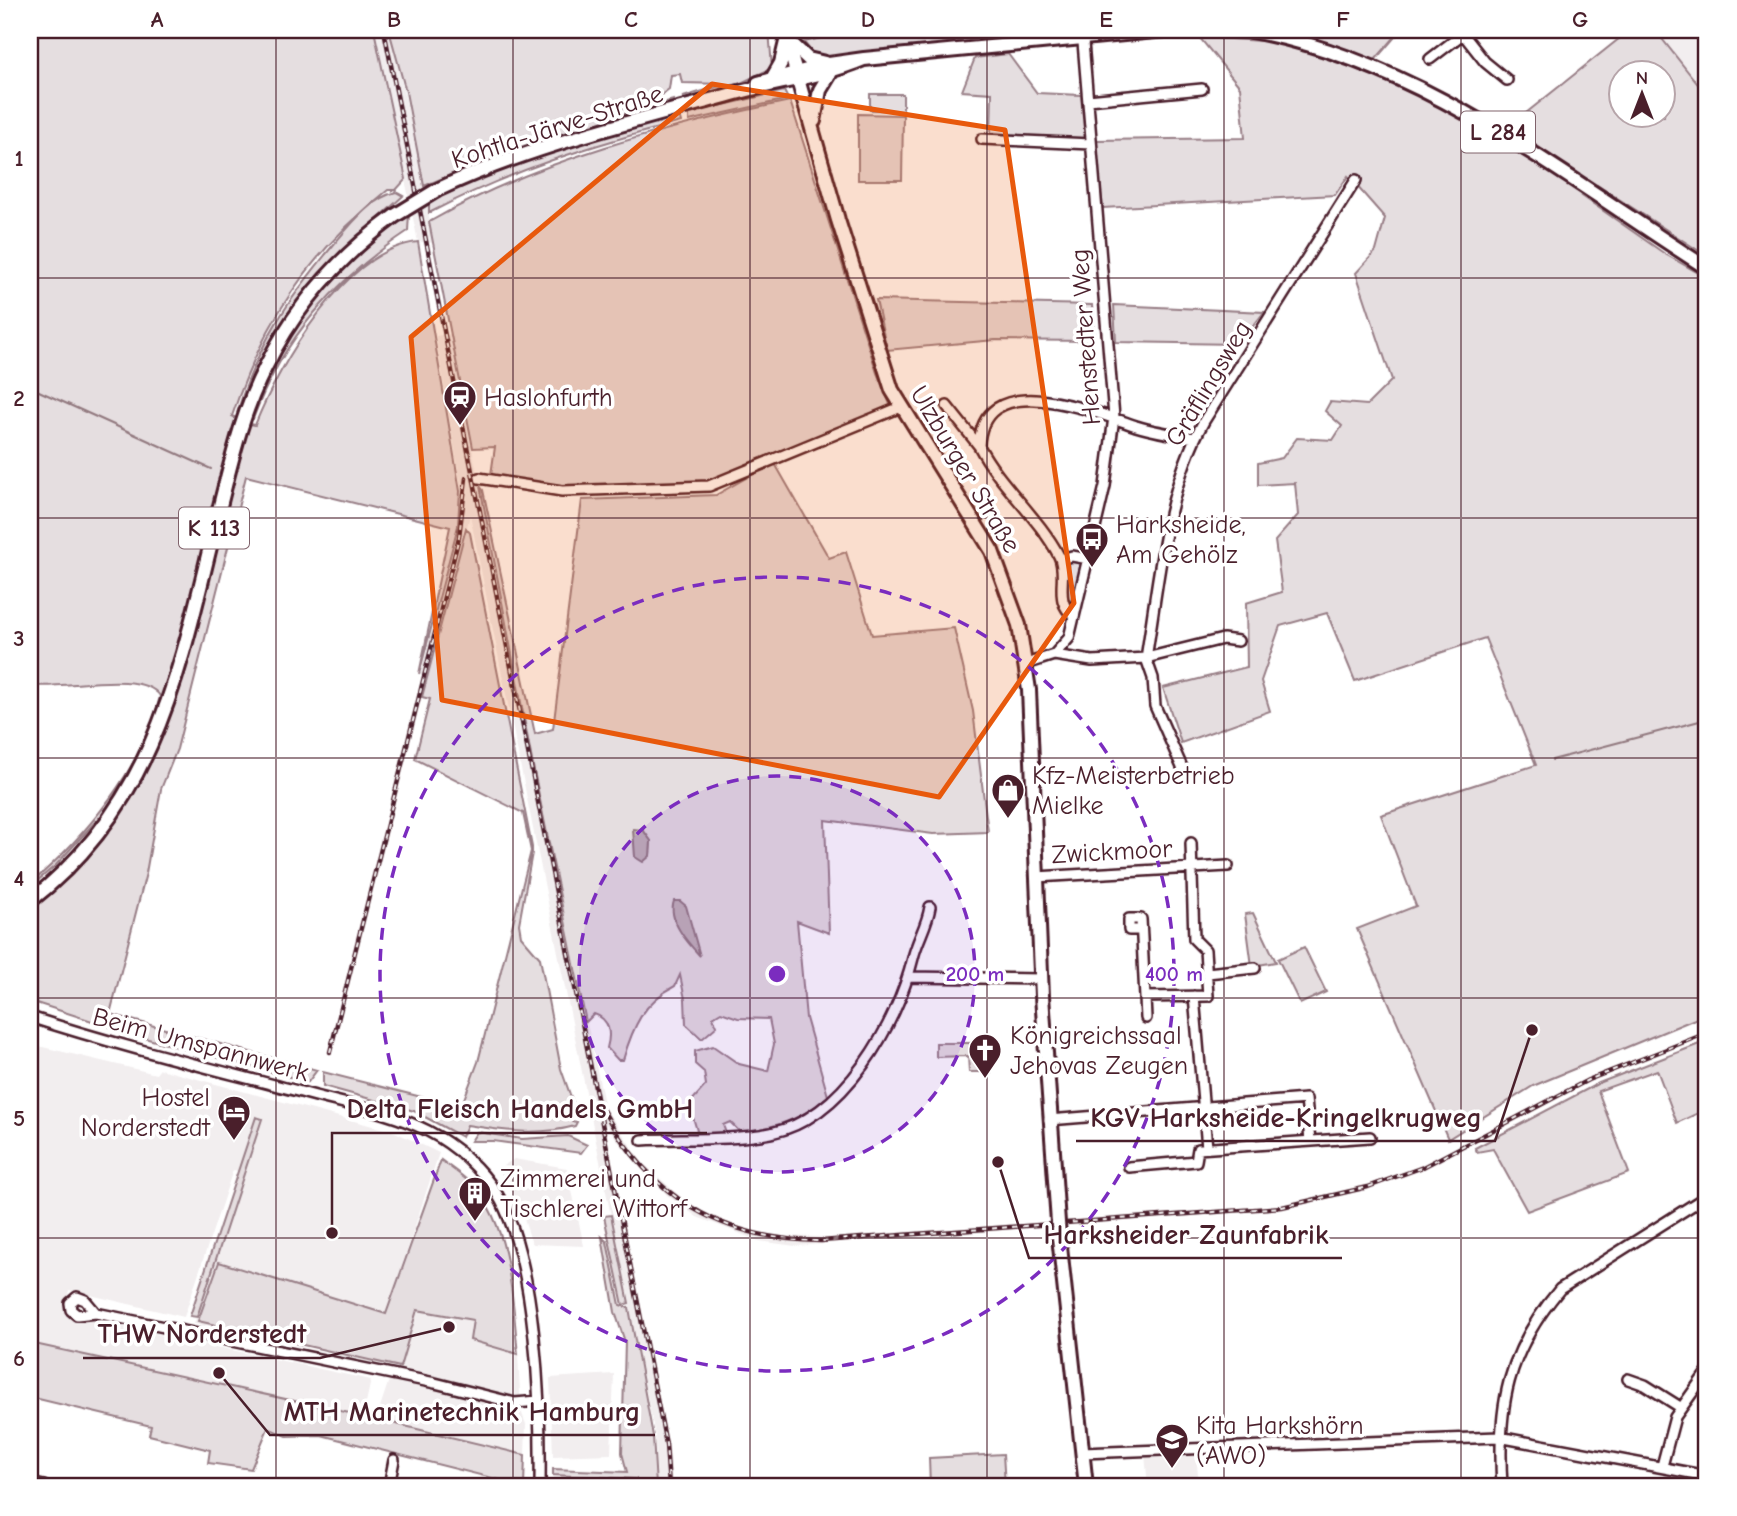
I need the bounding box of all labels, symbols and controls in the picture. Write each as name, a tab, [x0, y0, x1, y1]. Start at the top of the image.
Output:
text: A	[151, 6, 164, 33]
text: B	[387, 6, 401, 33]
text: C	[624, 6, 638, 33]
text: D	[861, 6, 875, 33]
text: E	[1099, 6, 1113, 33]
text: F	[1336, 6, 1350, 33]
text: G	[1572, 6, 1588, 33]
north arrow	[1608, 60, 1678, 130]
text: N	[1636, 67, 1648, 89]
street label: Kohtla-Järve-Straße	[448, 79, 667, 175]
road number: L 284	[1461, 112, 1535, 152]
text: 1	[14, 145, 24, 172]
street label: Henstedter Weg	[1065, 248, 1107, 426]
street label: Gräflingsweg	[1160, 315, 1258, 452]
station icon: Haslohfurth	[441, 378, 479, 427]
street label: Ulzburger Straße	[904, 381, 1027, 558]
place label: Haslohfurth	[484, 383, 613, 413]
text: 2	[13, 385, 25, 412]
road number: K 113	[179, 508, 249, 548]
place label: Harksheide, Am Gehölz	[1116, 510, 1246, 570]
bus stop icon: Harksheide, Am Gehölz	[1073, 520, 1111, 569]
text: 3	[13, 625, 25, 652]
place label: Kfz-Meisterbetrieb Mielke	[1032, 761, 1235, 821]
shop icon: Kfz-Meisterbetrieb Mielke	[989, 771, 1027, 820]
street label: Zwickmoor	[1051, 834, 1174, 870]
text: 4	[14, 865, 25, 892]
centre of rings	[765, 962, 789, 986]
text: 200 m	[946, 962, 1004, 986]
text: 400 m	[1145, 962, 1203, 986]
street label: Beim Umspannwerk	[89, 1002, 312, 1088]
place label: Königreichssaal Jehovas Zeugen	[1010, 1021, 1188, 1081]
church icon: Königreichssaal Jehovas Zeugen	[966, 1031, 1004, 1080]
place label: Hostel Norderstedt	[81, 1083, 212, 1143]
callout: Delta Fleisch Handels GmbH	[332, 1084, 707, 1133]
callout: KGV Harksheide-Kringelkrugweg	[1076, 1092, 1495, 1141]
hotel icon: Hostel Norderstedt	[215, 1093, 253, 1142]
text: Delta Fleisch Handels GmbH	[347, 1093, 693, 1125]
text: KGV Harksheide-Kringelkrugweg	[1090, 1102, 1482, 1134]
text: 5	[13, 1105, 25, 1132]
place label: Zimmerei und Tischlerei Wittorf	[500, 1164, 688, 1224]
building icon: Zimmerei und Tischlerei Wittorf	[456, 1174, 494, 1223]
callout: Harksheider Zaunfabrik	[1029, 1209, 1342, 1258]
text: Harksheider Zaunfabrik	[1043, 1219, 1329, 1251]
callout: THW Norderstedt	[83, 1309, 320, 1358]
text: THW Norderstedt	[97, 1318, 307, 1350]
text: 6	[13, 1345, 25, 1372]
callout: MTH Marinetechnik Hamburg	[270, 1386, 655, 1435]
text: MTH Marinetechnik Hamburg	[284, 1396, 640, 1428]
place label: Kita Harkshörn (AWO)	[1196, 1411, 1364, 1471]
school or university icon: Kita Harkshörn (AWO)	[1153, 1421, 1191, 1470]

